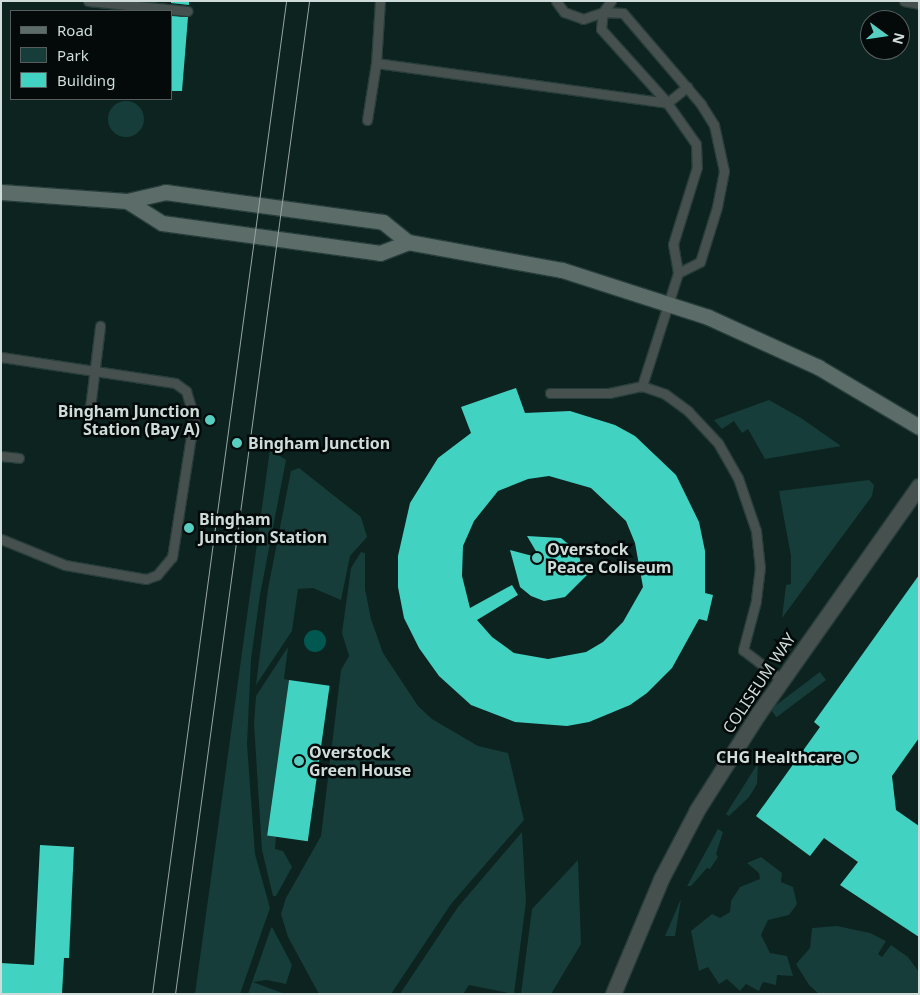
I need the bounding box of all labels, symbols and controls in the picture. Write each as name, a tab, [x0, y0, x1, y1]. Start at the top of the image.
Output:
legend	[10, 10, 172, 100]
north arrow	[860, 10, 910, 60]
text: Road	[57, 20, 93, 40]
text: N	[888, 31, 910, 46]
text: Park	[57, 45, 89, 65]
text: Building	[57, 70, 115, 90]
place label: Bingham Junction Station (Bay A)	[58, 401, 200, 439]
marker: Bingham Junction Station (Bay A)	[204, 414, 216, 426]
place label: Bingham Junction	[248, 433, 390, 453]
marker: Bingham Junction	[230, 436, 244, 450]
place label: Bingham Junction Station	[199, 509, 327, 547]
marker: Bingham Junction Station	[183, 522, 195, 534]
place label: Overstock Peace Coliseum	[547, 539, 671, 577]
marker: Overstock Peace Coliseum	[531, 552, 543, 564]
street label: COLISEUM WAY	[718, 629, 800, 737]
place label: Overstock Green House	[309, 742, 411, 780]
place label: CHG Healthcare	[716, 747, 842, 767]
marker: CHG Healthcare	[846, 751, 858, 763]
marker: Overstock Green House	[293, 755, 305, 767]

